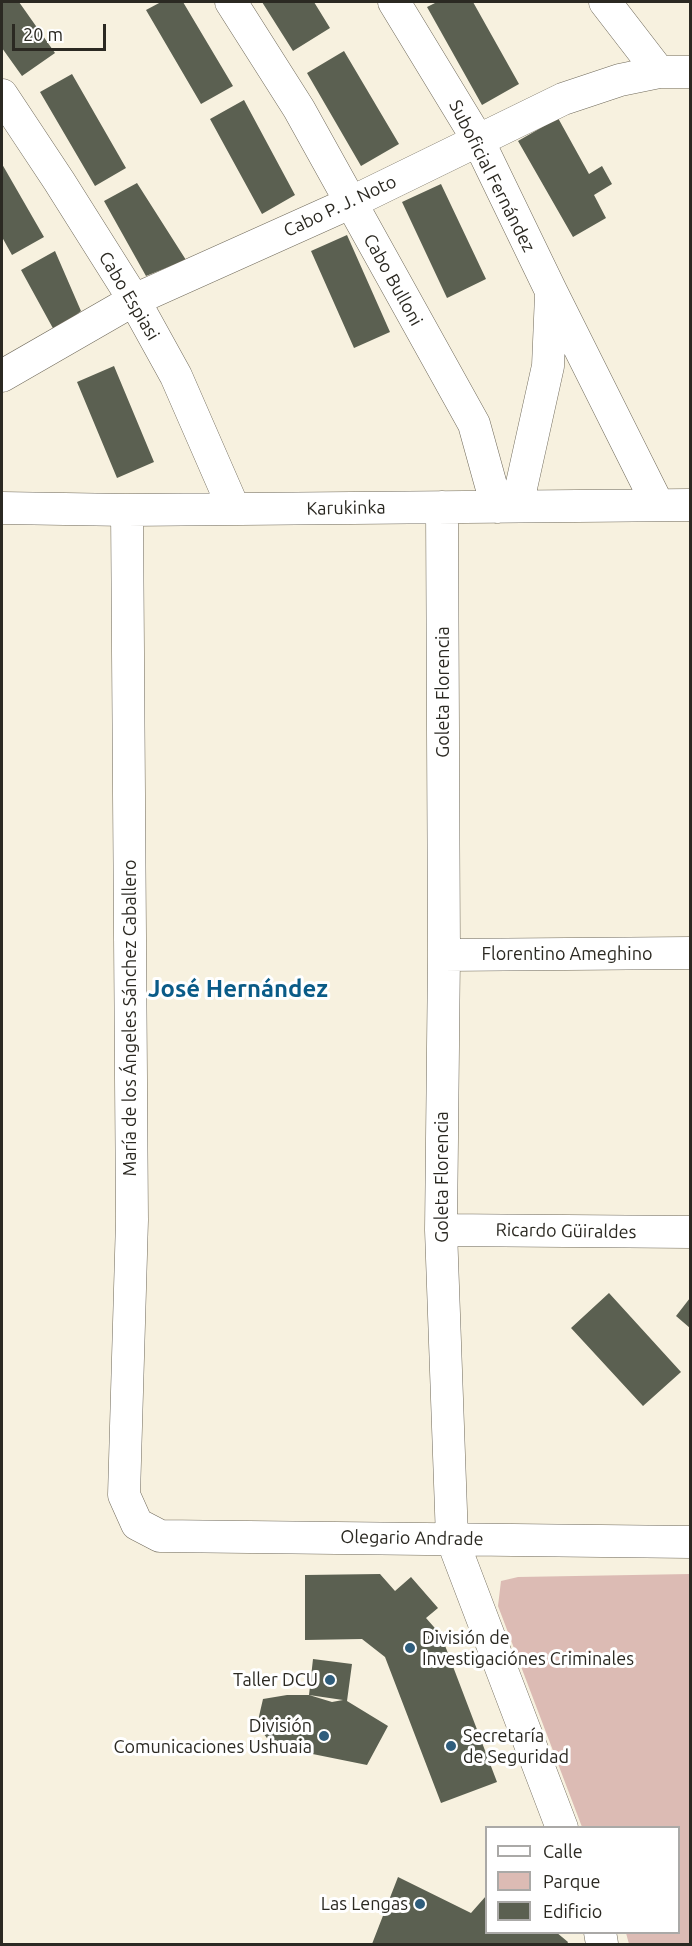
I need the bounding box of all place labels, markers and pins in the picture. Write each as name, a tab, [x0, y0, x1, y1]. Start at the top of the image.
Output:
place label: División de Investigaciónes Criminales	[422, 1627, 634, 1670]
marker: División de Investigaciónes Criminales	[403, 1641, 417, 1655]
place label: Taller DCU	[233, 1669, 318, 1691]
marker: Taller DCU	[323, 1673, 337, 1687]
place label: División Comunicaciones Ushuaia	[113, 1715, 312, 1758]
place label: Secretaría de Seguridad	[463, 1725, 569, 1768]
marker: División Comunicaciones Ushuaia	[317, 1729, 331, 1743]
marker: Secretaría de Seguridad	[444, 1739, 458, 1753]
place label: Las Lengas	[321, 1893, 408, 1915]
marker: Las Lengas	[413, 1897, 427, 1911]

